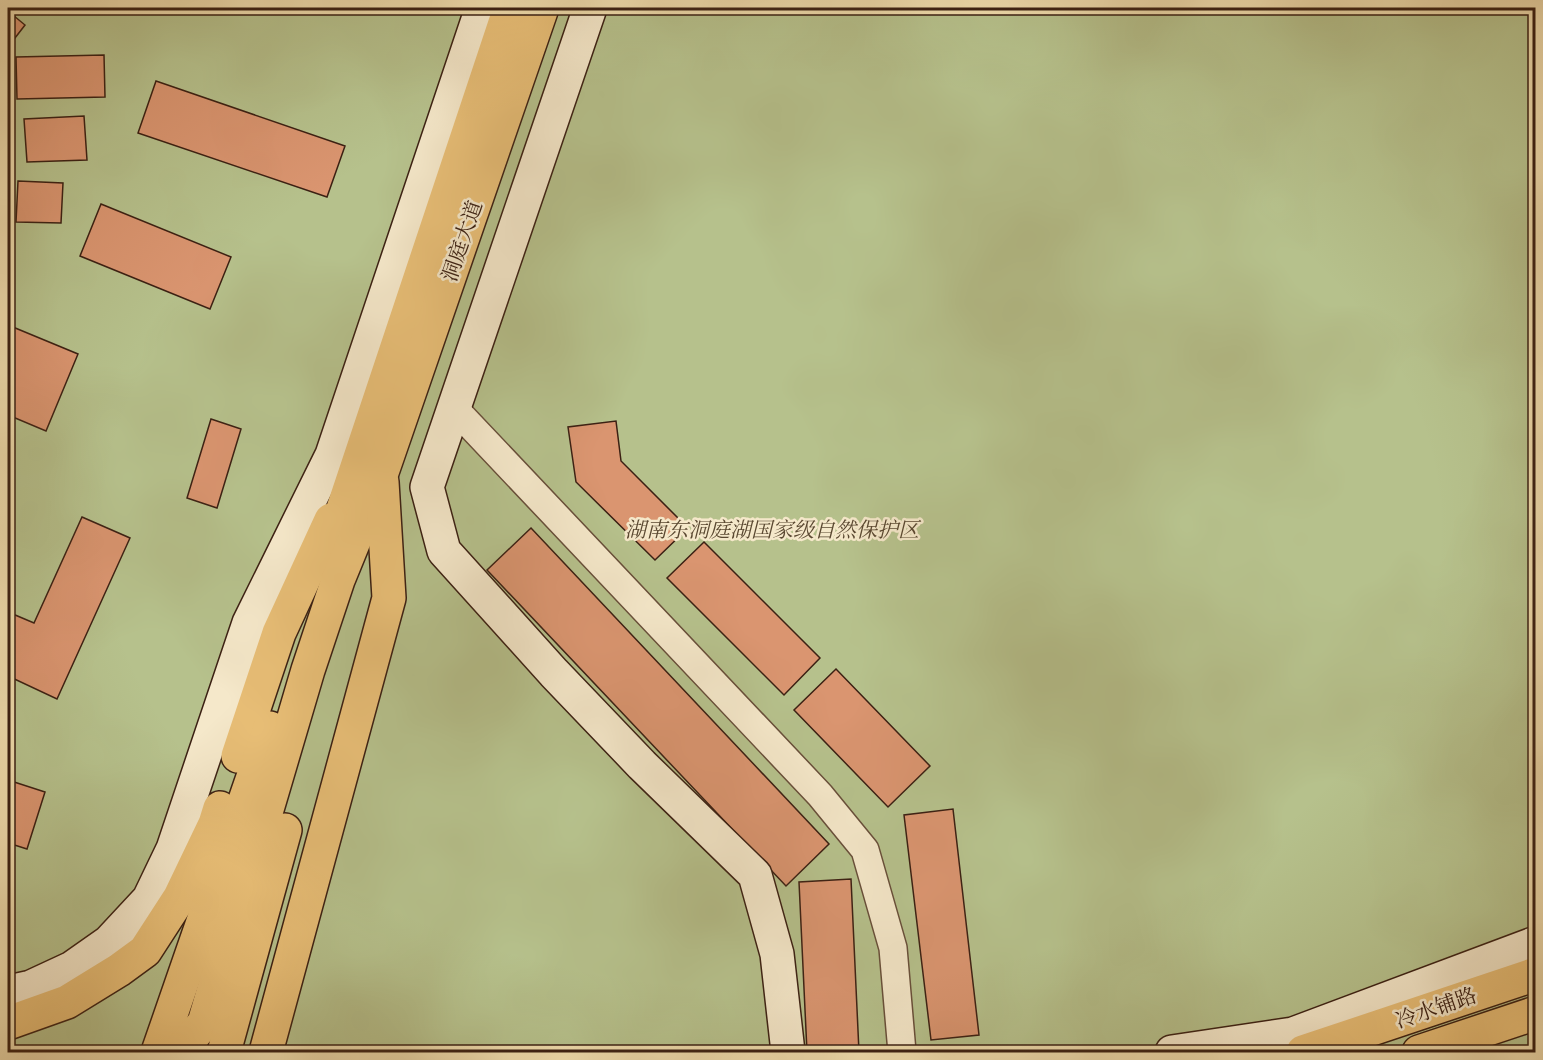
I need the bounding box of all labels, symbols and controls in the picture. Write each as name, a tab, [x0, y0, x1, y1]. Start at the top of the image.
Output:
street label: 洞庭大道	[436, 197, 491, 286]
park label: 湖南东洞庭湖国家级自然保护区	[625, 517, 922, 546]
street label: 冷水铺路	[1392, 982, 1481, 1037]

